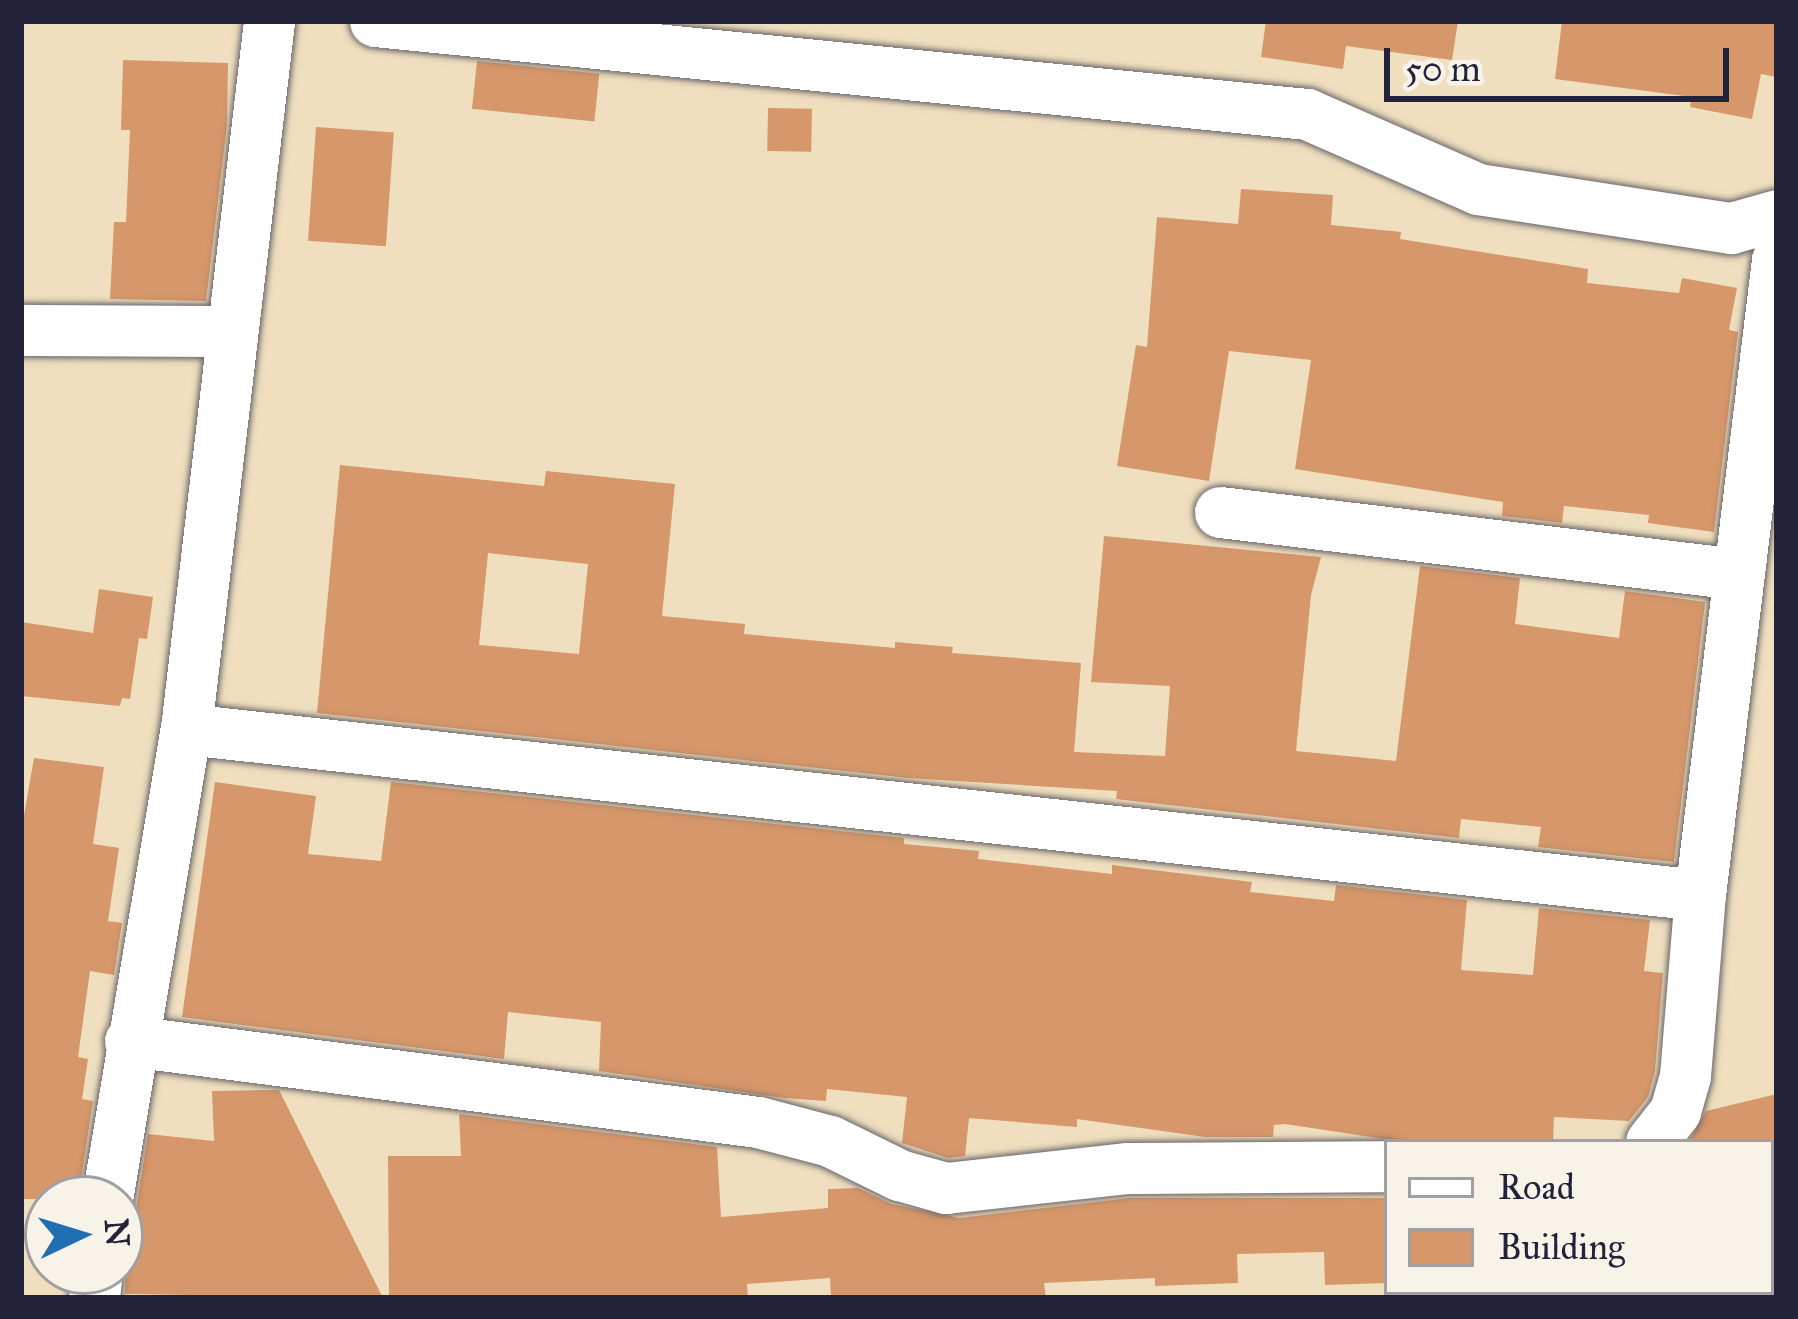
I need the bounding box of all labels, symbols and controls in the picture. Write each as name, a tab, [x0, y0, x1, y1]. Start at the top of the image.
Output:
scale bar	[1390, 24, 1735, 98]
text: 50 m	[1405, 47, 1481, 91]
legend	[1384, 1139, 1774, 1295]
text: Road	[1498, 1165, 1575, 1209]
north arrow	[24, 1175, 144, 1295]
text: N	[96, 1217, 138, 1248]
text: Building	[1498, 1225, 1625, 1269]

